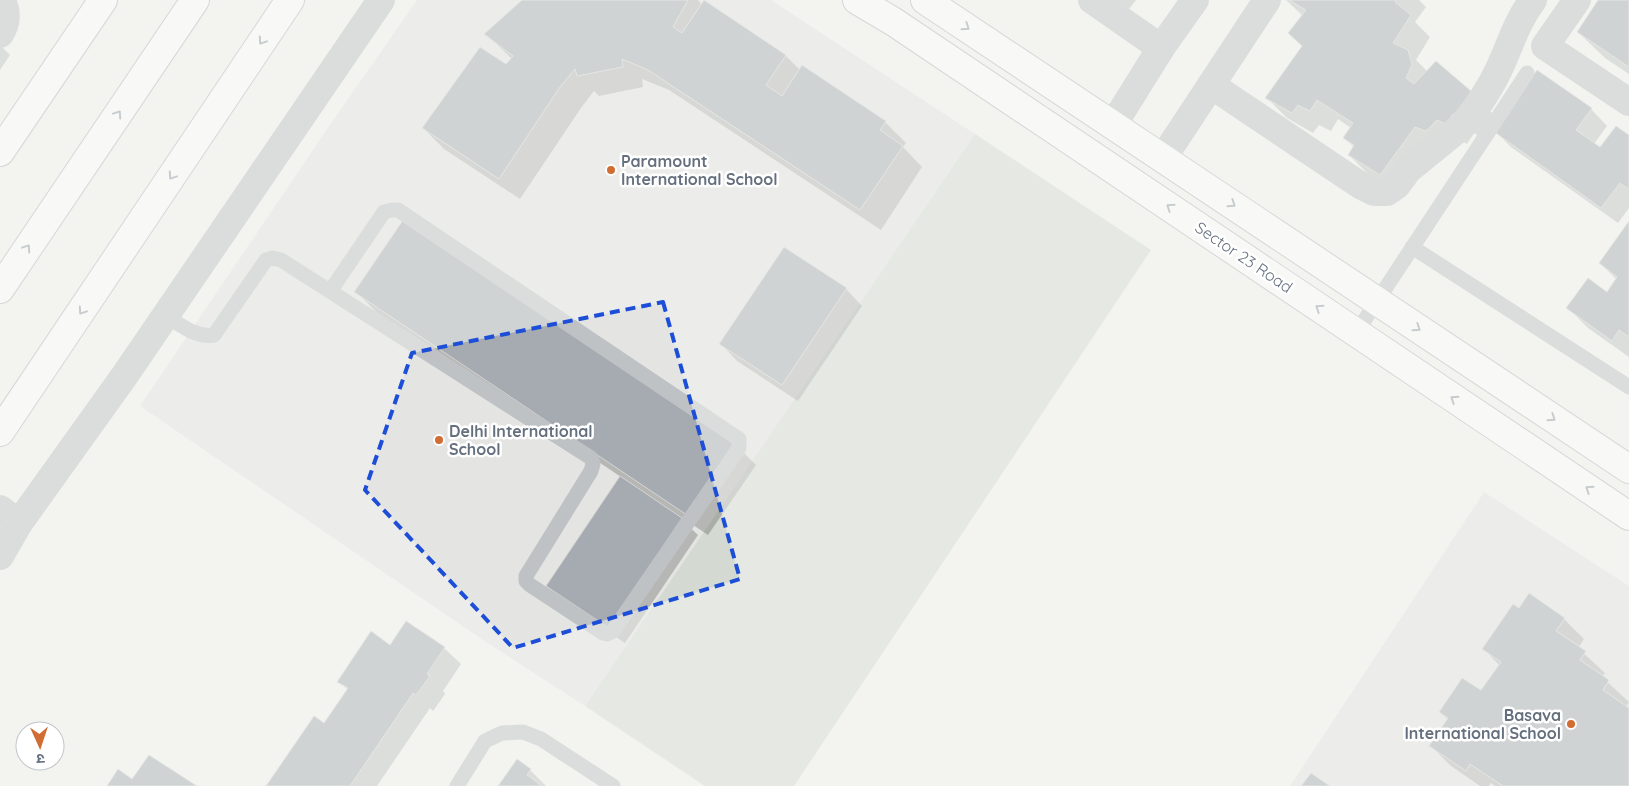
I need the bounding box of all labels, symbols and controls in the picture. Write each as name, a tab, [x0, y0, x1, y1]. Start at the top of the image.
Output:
one-way arrow	[960, 21, 969, 30]
one-way arrow	[259, 35, 269, 44]
one-way arrow	[112, 110, 122, 119]
place label: Paramount International School	[621, 151, 778, 189]
marker: Paramount International School	[605, 164, 617, 176]
one-way arrow	[169, 170, 178, 179]
one-way arrow	[1226, 198, 1236, 207]
one-way arrow	[1166, 204, 1175, 213]
street label: Sector 23 Road	[1191, 217, 1297, 297]
one-way arrow	[21, 244, 30, 254]
one-way arrow	[78, 305, 88, 314]
one-way arrow	[1315, 305, 1325, 314]
one-way arrow	[1412, 321, 1421, 331]
one-way arrow	[1450, 395, 1459, 405]
one-way arrow	[1546, 412, 1556, 421]
place label: Delhi International School	[449, 421, 593, 459]
marker: Delhi International School	[433, 434, 445, 446]
one-way arrow	[1585, 486, 1594, 495]
place label: Basava International School	[1404, 705, 1561, 743]
marker: Basava International School	[1565, 718, 1577, 730]
north arrow	[15, 721, 65, 771]
text: उ	[35, 750, 45, 768]

